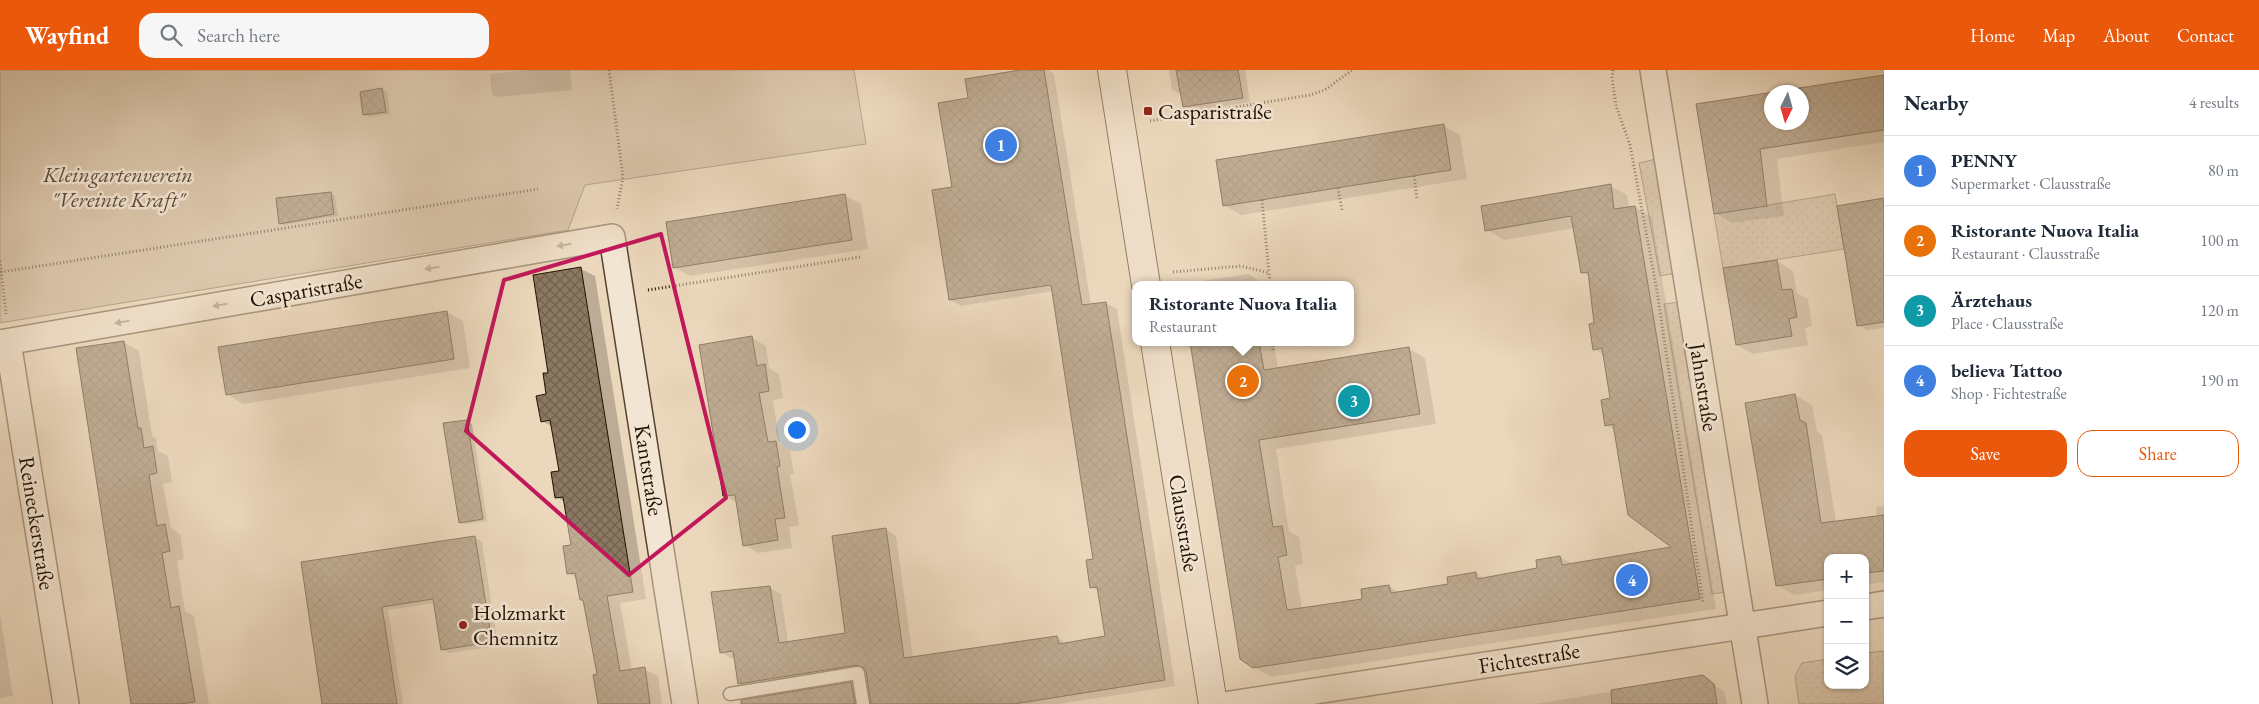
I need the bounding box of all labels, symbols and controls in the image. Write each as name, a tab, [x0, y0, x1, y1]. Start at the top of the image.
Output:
search box	[139, 13, 489, 58]
text: Wayfind	[25, 20, 109, 51]
icon: search	[157, 21, 185, 49]
text: Search here	[197, 23, 280, 48]
text: Home	[1970, 24, 2015, 47]
text: Map	[2043, 24, 2075, 47]
text: About	[2103, 24, 2149, 47]
text: Contact	[2177, 24, 2234, 47]
north arrow	[1764, 85, 1809, 130]
text: Nearby	[1904, 89, 1968, 116]
text: 4 results	[2189, 92, 2239, 113]
place label: Casparistraße	[1158, 97, 1272, 126]
marker: Casparistraße	[1142, 105, 1154, 117]
pin: 1	[985, 126, 1017, 164]
text: PENNY	[1951, 148, 2017, 173]
park label: Kleingartenverein "Vereinte Kraft"	[42, 160, 193, 214]
text: 1	[1916, 160, 1924, 181]
text: 80 m	[2208, 160, 2239, 181]
text: Supermarket · Clausstraße	[1951, 173, 2111, 194]
text: Ristorante Nuova Italia	[1951, 218, 2139, 243]
text: 2	[1916, 230, 1924, 251]
text: 100 m	[2200, 230, 2239, 251]
one-way arrow	[555, 242, 571, 250]
text: Restaurant · Clausstraße	[1951, 243, 2100, 264]
one-way arrow	[423, 265, 439, 273]
street label: Casparistraße	[247, 266, 365, 314]
popup	[1132, 281, 1354, 346]
text: Ärztehaus	[1951, 288, 2032, 313]
text: Ristorante Nuova Italia	[1149, 291, 1337, 316]
text: 3	[1916, 300, 1924, 321]
text: 120 m	[2200, 300, 2239, 321]
one-way arrow	[211, 301, 227, 309]
text: Place · Clausstraße	[1951, 313, 2064, 334]
text: Restaurant	[1149, 316, 1217, 337]
one-way arrow	[114, 318, 130, 326]
street label: Jahnstraße	[1682, 339, 1725, 434]
text: believa Tattoo	[1951, 358, 2062, 383]
pin: 2	[1227, 362, 1259, 400]
text: 4	[1916, 370, 1924, 391]
text: 190 m	[2200, 370, 2239, 391]
pin: 3	[1338, 382, 1370, 420]
text: Shop · Fichtestraße	[1951, 383, 2067, 404]
your location	[784, 417, 810, 443]
street label: Kantstraße	[627, 422, 671, 518]
button: Save	[1904, 430, 2067, 477]
button: Share	[2077, 430, 2239, 477]
street label: Reineckerstraße	[12, 454, 62, 592]
street label: Clausstraße	[1162, 472, 1206, 574]
map controls	[1824, 554, 1869, 689]
button: +	[1824, 554, 1869, 599]
pin: 4	[1616, 561, 1648, 599]
place label: Holzmarkt Chemnitz	[473, 598, 566, 652]
button: −	[1824, 599, 1869, 644]
marker: Holzmarkt Chemnitz	[457, 619, 469, 631]
street label: Fichtestraße	[1476, 636, 1582, 680]
button: layers	[1824, 644, 1869, 689]

